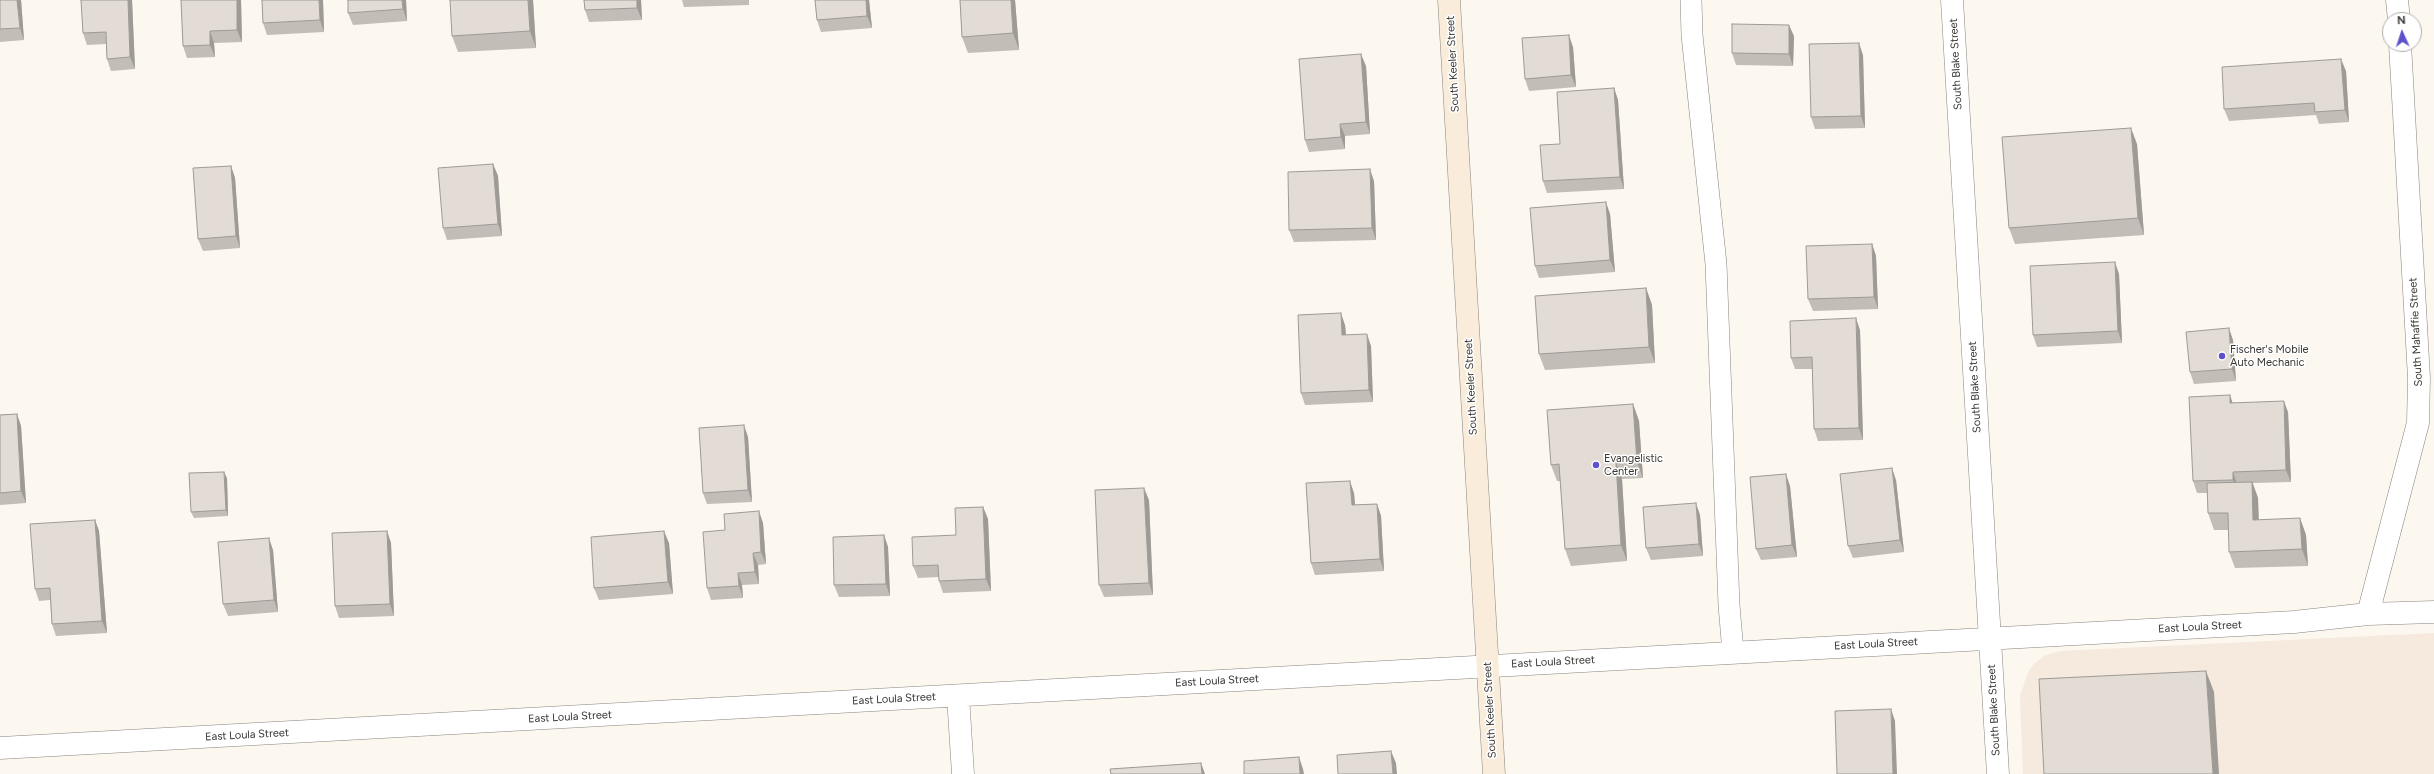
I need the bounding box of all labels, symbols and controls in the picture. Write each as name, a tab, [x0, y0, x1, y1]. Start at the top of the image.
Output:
north arrow	[2382, 12, 2422, 52]
text: N	[2397, 14, 2406, 27]
street label: South Keeler Street	[1444, 15, 1462, 113]
street label: South Blake Street	[1947, 18, 1965, 110]
street label: South Mahaffie Street	[2407, 277, 2425, 387]
street label: South Keeler Street	[1462, 338, 1480, 436]
street label: South Blake Street	[1966, 341, 1984, 433]
place label: Fischer's Mobile Auto Mechanic	[2230, 343, 2309, 369]
marker: Fischer's Mobile Auto Mechanic	[2217, 351, 2227, 361]
place label: Evangelistic Center	[1604, 452, 1663, 478]
marker: Evangelistic Center	[1591, 460, 1601, 470]
street label: East Loula Street	[2158, 618, 2242, 636]
street label: East Loula Street	[1834, 635, 1918, 653]
street label: East Loula Street	[1511, 653, 1595, 671]
street label: South Keeler Street	[1481, 661, 1499, 759]
street label: South Blake Street	[1985, 664, 2003, 756]
street label: East Loula Street	[1175, 672, 1259, 690]
street label: East Loula Street	[852, 690, 936, 708]
street label: East Loula Street	[528, 708, 612, 726]
street label: East Loula Street	[205, 726, 289, 744]

